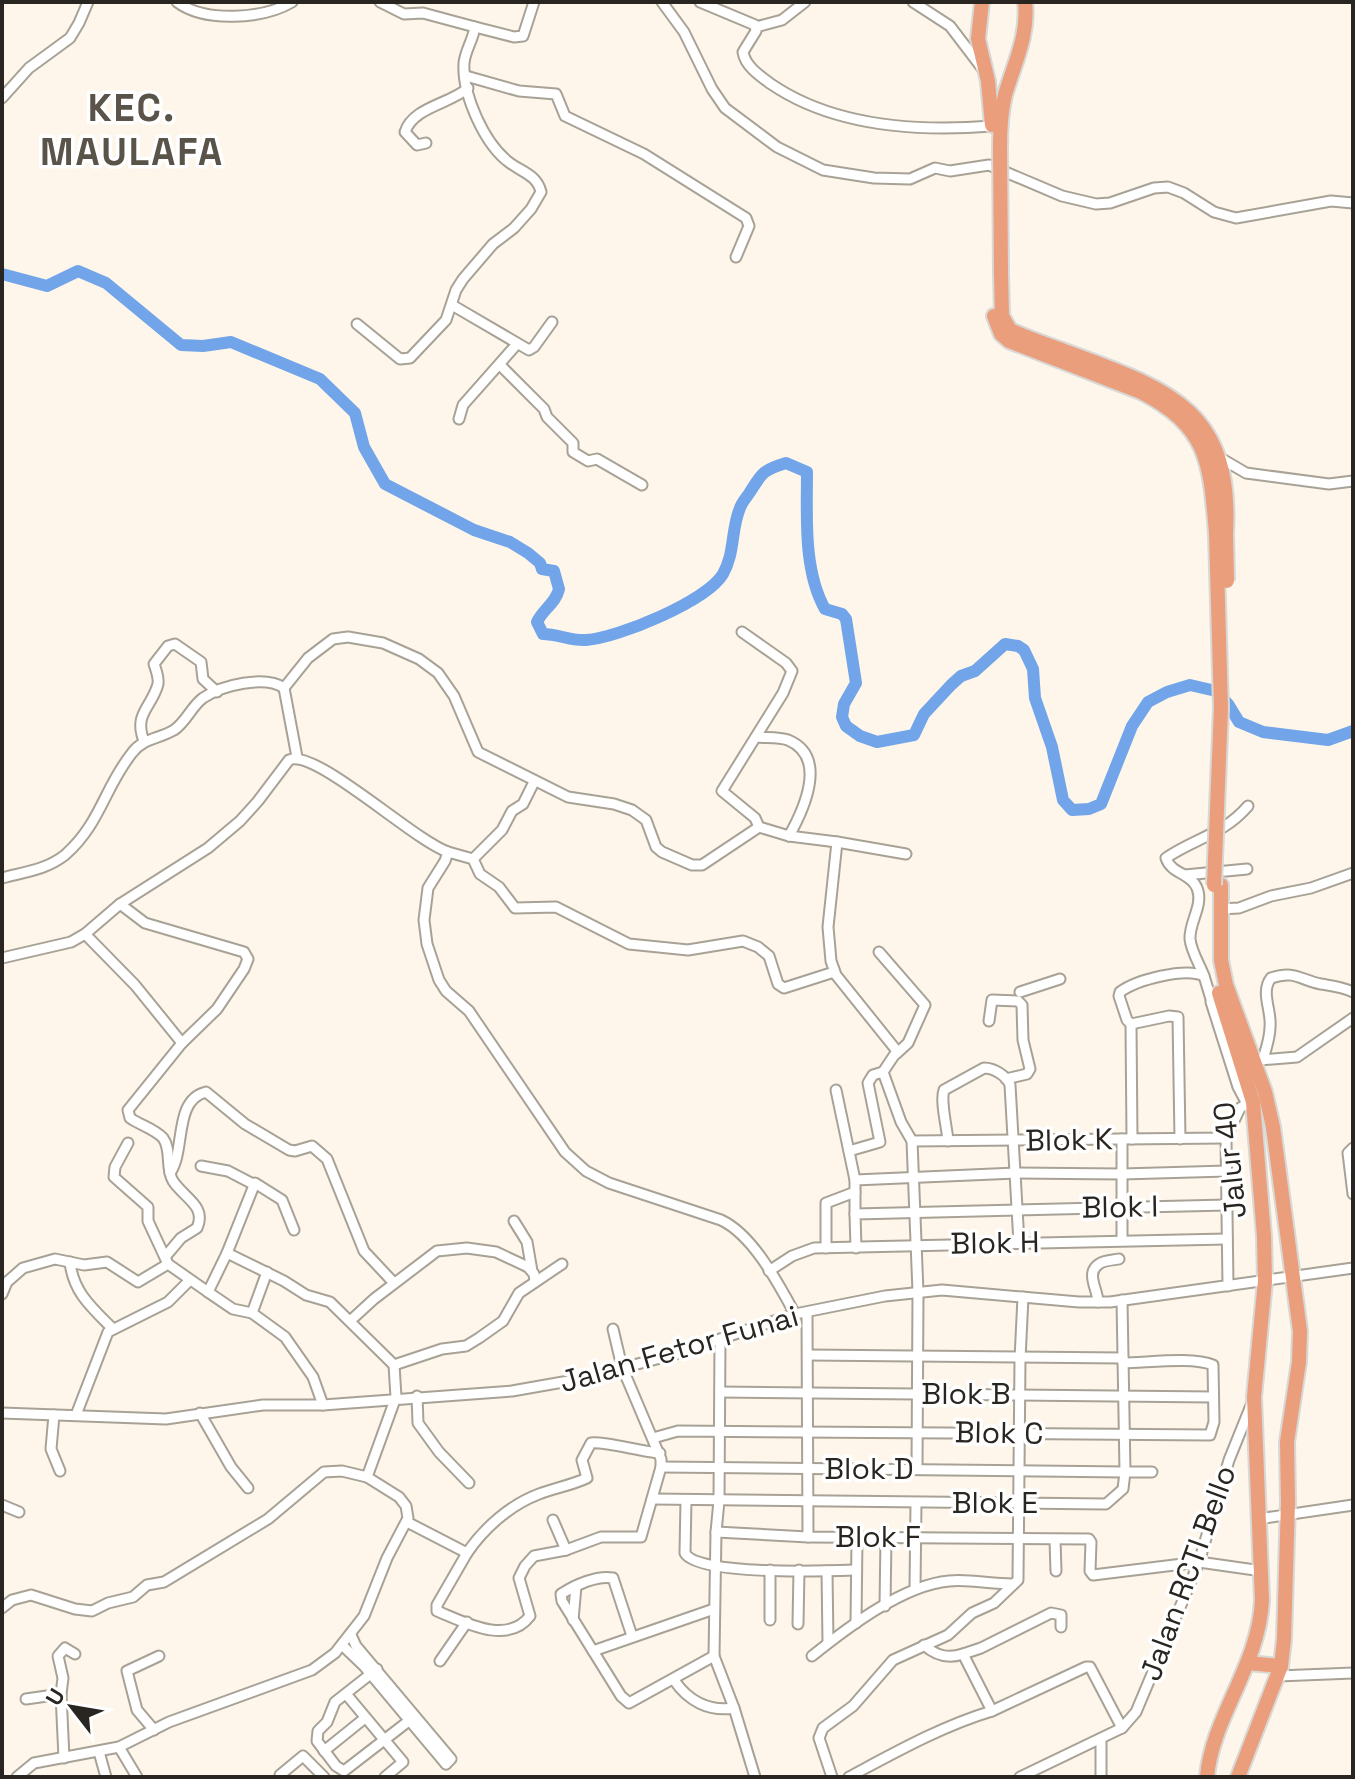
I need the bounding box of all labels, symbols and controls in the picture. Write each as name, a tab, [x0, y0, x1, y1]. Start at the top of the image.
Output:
district label: KEC. MAULAFA	[40, 84, 224, 176]
street label: Jalur 40	[1204, 1100, 1255, 1220]
street label: Blok K	[1025, 1119, 1113, 1160]
street label: Blok I	[1081, 1186, 1159, 1227]
street label: Blok H	[950, 1222, 1040, 1263]
street label: Jalan Fetor Funai	[555, 1296, 803, 1401]
street label: Blok B	[921, 1374, 1011, 1413]
street label: Blok C	[954, 1412, 1044, 1453]
street label: Blok D	[824, 1449, 914, 1488]
street label: Jalan RCTI Bello	[1131, 1460, 1245, 1686]
street label: Blok E	[952, 1483, 1038, 1522]
street label: Blok F	[835, 1517, 921, 1556]
north arrow	[32, 1667, 112, 1747]
text: U	[39, 1683, 71, 1710]

